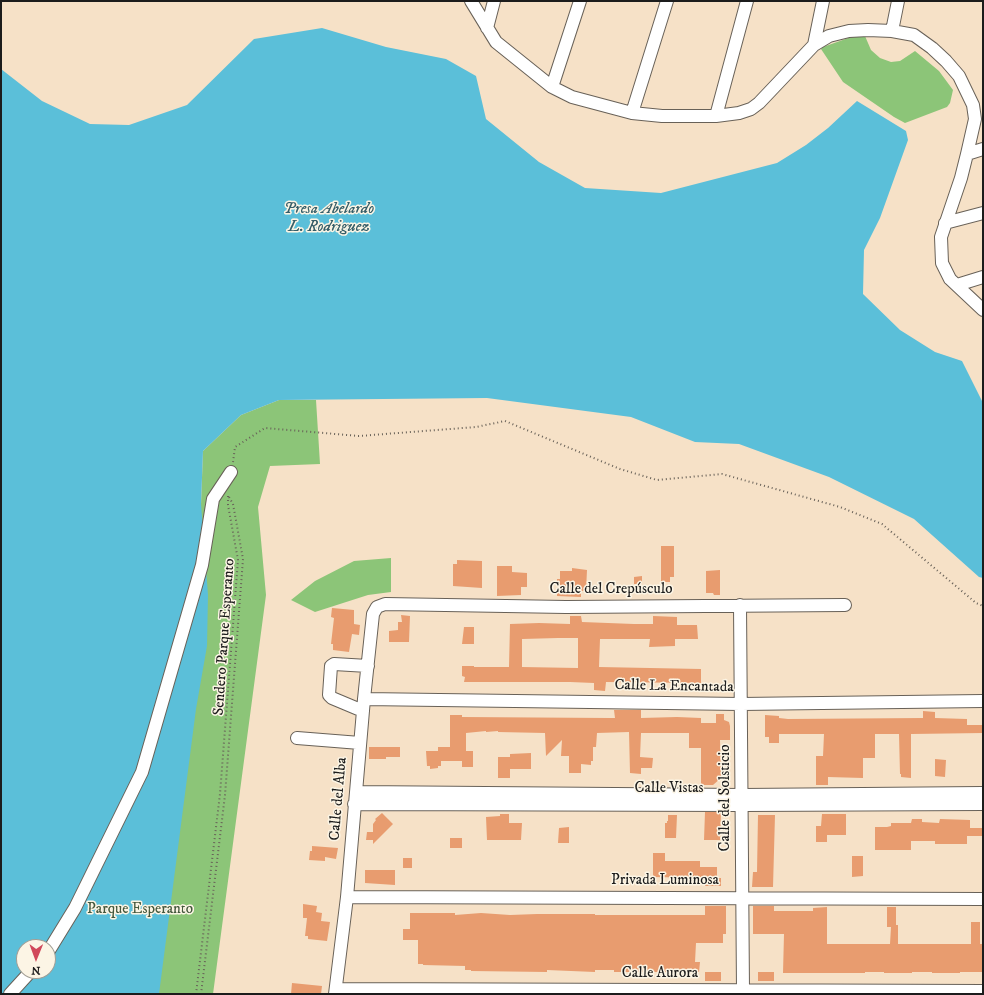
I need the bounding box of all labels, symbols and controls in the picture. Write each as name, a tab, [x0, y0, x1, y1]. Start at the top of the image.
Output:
water label: Presa Abelardo L. Rodriguez	[284, 200, 374, 238]
street label: Sendero Parque Esperanto	[211, 558, 239, 716]
street label: Calle del Crepúsculo	[549, 581, 673, 599]
street label: Calle La Encantada	[614, 677, 734, 697]
street label: Calle del Solsticio	[717, 744, 735, 852]
street label: Calle del Alba	[326, 757, 352, 841]
street label: Calle Vistas	[634, 780, 704, 798]
street label: Privada Luminosa	[611, 872, 719, 890]
park label: Parque Esperanto	[87, 901, 193, 919]
north arrow	[16, 939, 56, 979]
text: N	[31, 963, 40, 977]
street label: Calle Aurora	[622, 965, 698, 983]

